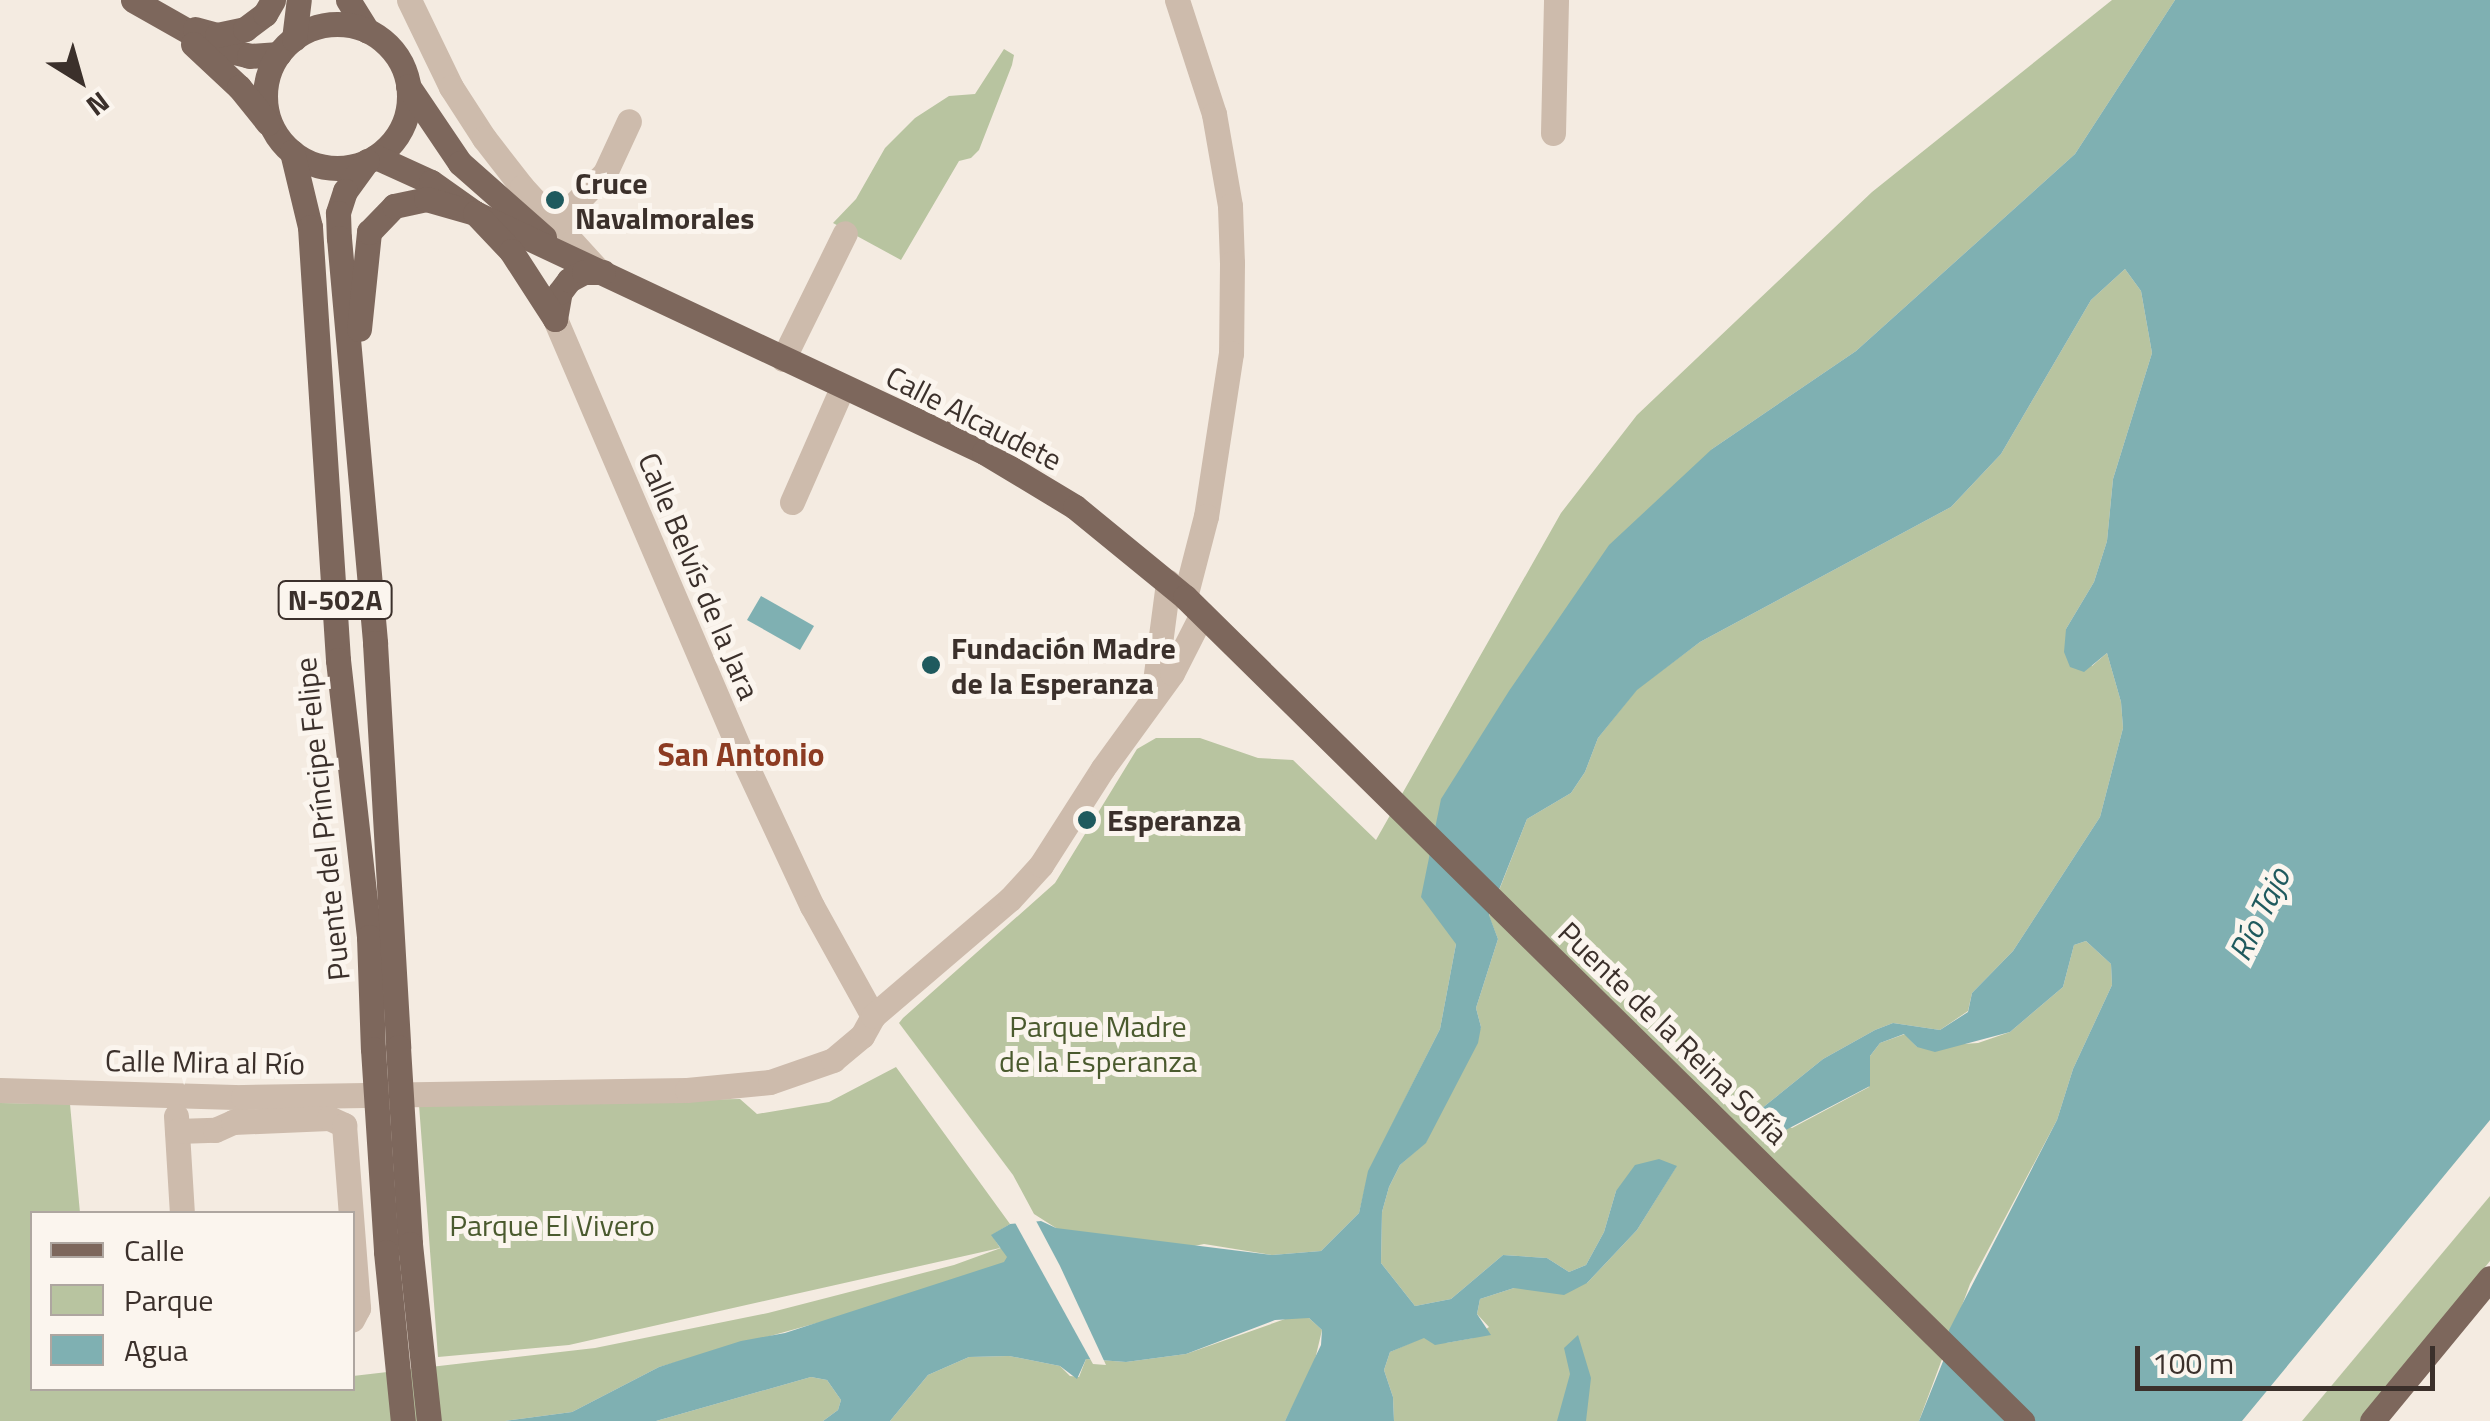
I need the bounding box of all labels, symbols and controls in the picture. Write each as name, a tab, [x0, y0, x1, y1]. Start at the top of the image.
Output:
north arrow	[30, 30, 130, 130]
text: N	[78, 81, 119, 127]
place label: Cruce Navalmorales	[575, 165, 754, 236]
marker: Cruce Navalmorales	[544, 189, 566, 211]
street label: Calle Alcaudete	[880, 358, 1068, 478]
street label: Calle Belvís de la Jara	[631, 447, 767, 705]
road number: N-502A	[278, 577, 392, 623]
place label: Fundación Madre de la Esperanza	[951, 630, 1176, 700]
marker: Fundación Madre de la Esperanza	[920, 654, 942, 676]
street label: Puente del Príncipe Felipe	[287, 656, 357, 982]
district label: San Antonio	[657, 735, 825, 773]
place label: Esperanza	[1107, 802, 1241, 838]
marker: Esperanza	[1076, 809, 1098, 831]
water label: Río Tajo	[2220, 861, 2298, 967]
street label: Puente de la Reina Sofía	[1551, 914, 1795, 1152]
park label: Parque Madre de la Esperanza	[999, 1008, 1197, 1078]
street label: Calle Mira al Río	[105, 1042, 305, 1082]
park label: Parque El Vivero	[449, 1207, 655, 1243]
legend	[30, 1211, 355, 1391]
text: Calle	[124, 1227, 184, 1273]
text: Parque	[124, 1277, 214, 1323]
scale bar	[2140, 1326, 2440, 1388]
text: Agua	[124, 1327, 188, 1373]
text: 100 m	[2152, 1340, 2234, 1386]

